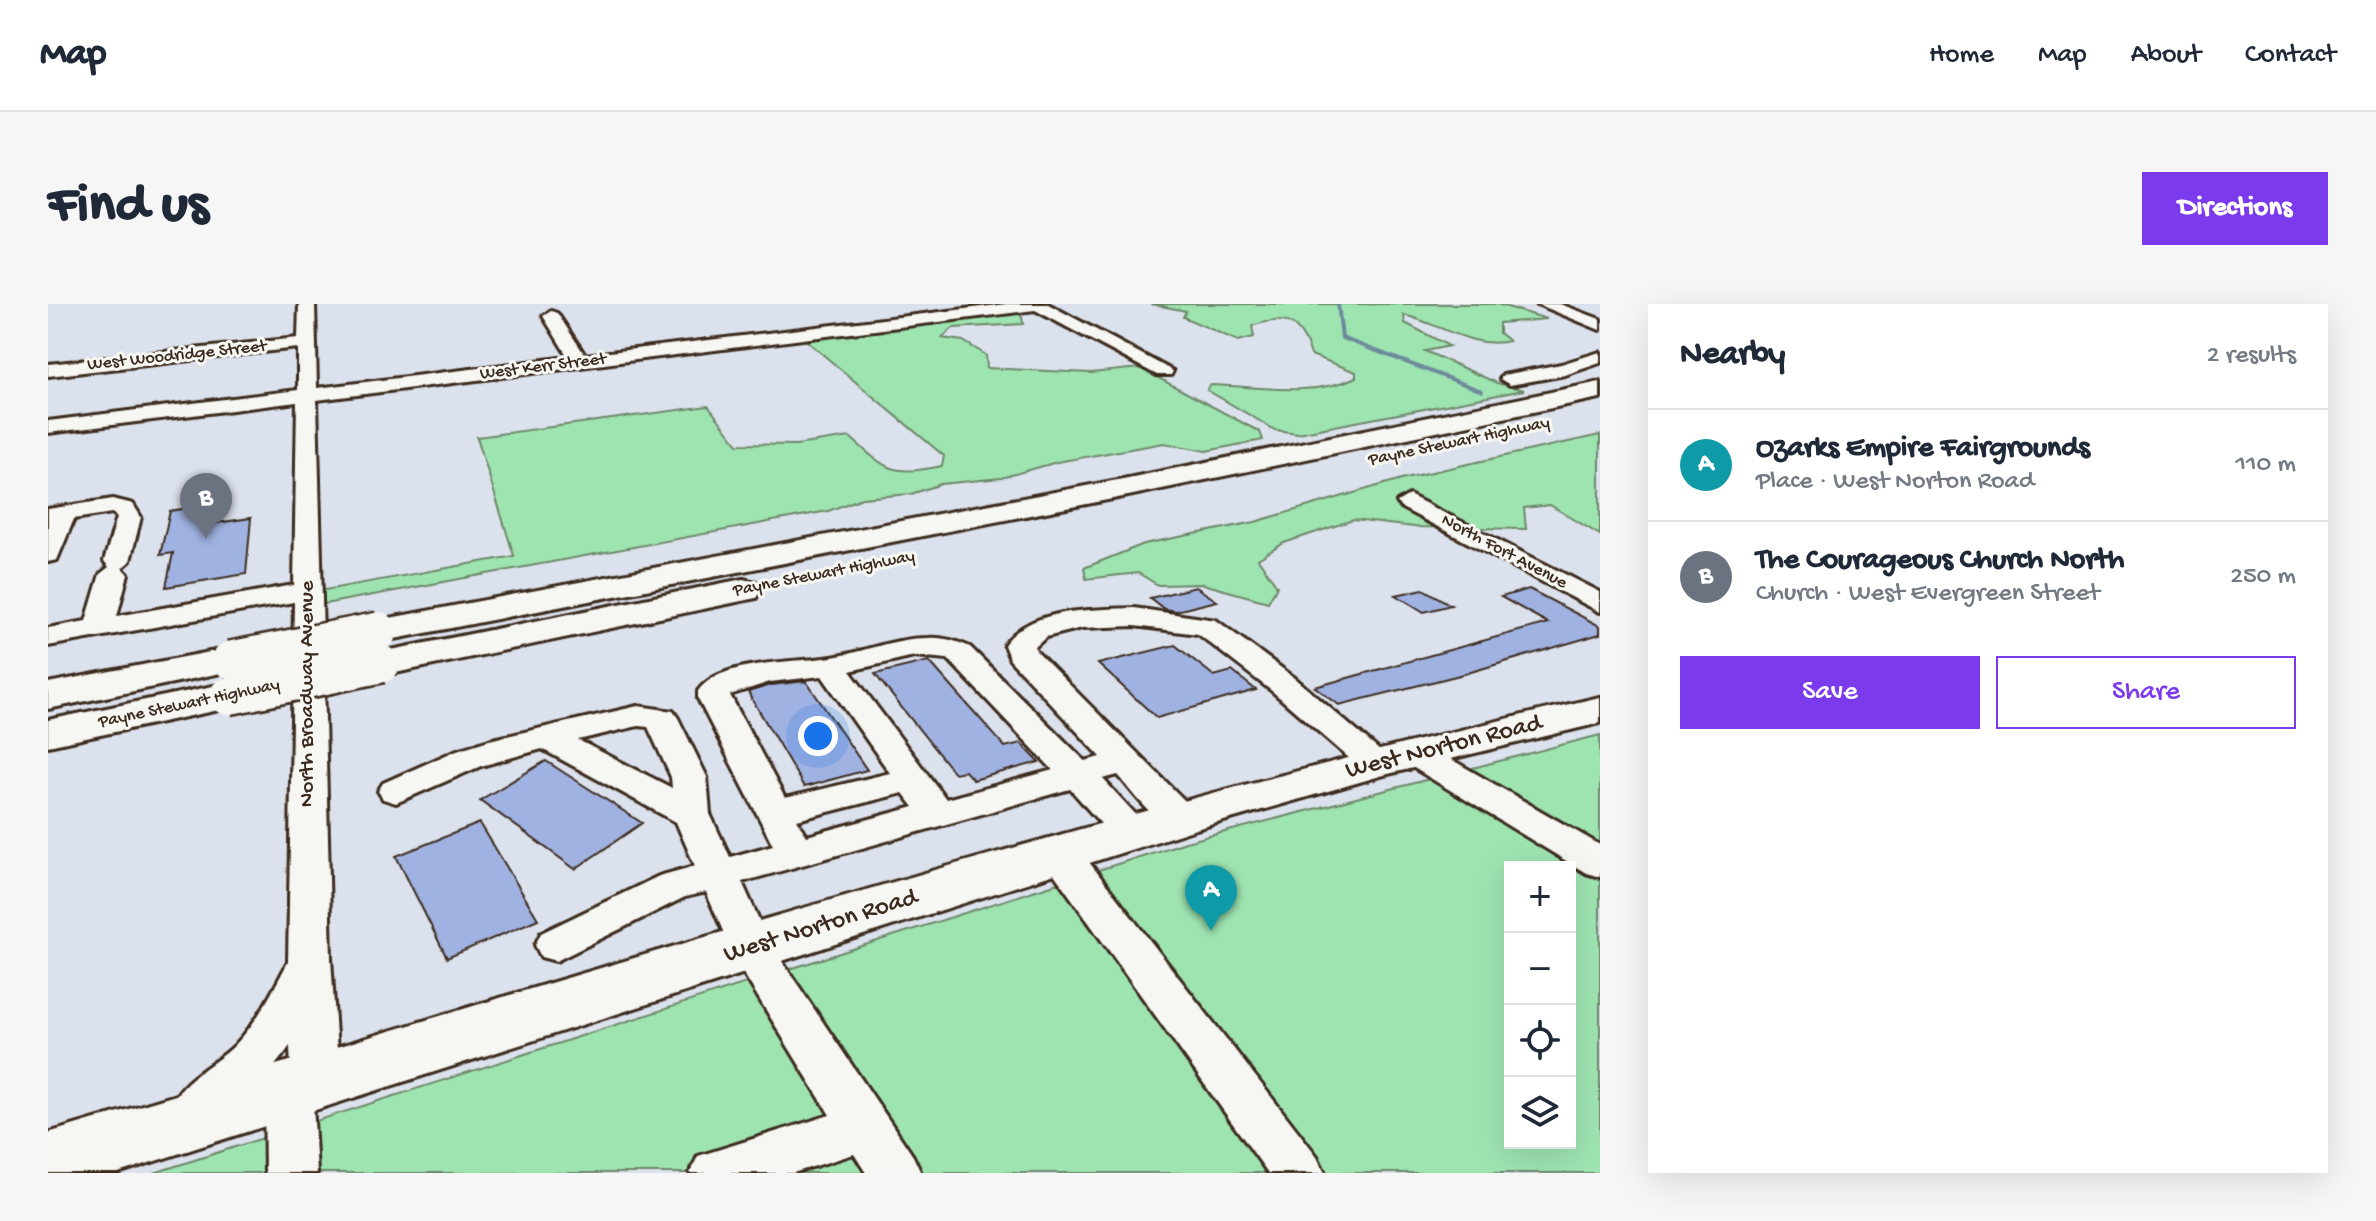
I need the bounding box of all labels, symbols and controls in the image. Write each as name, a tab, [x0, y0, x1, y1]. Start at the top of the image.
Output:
text: Map	[40, 33, 106, 77]
text: Home	[1929, 39, 1994, 72]
text: Map	[2038, 39, 2087, 72]
text: About	[2131, 39, 2201, 72]
text: Contact	[2245, 39, 2336, 72]
button: Directions	[2142, 172, 2328, 245]
text: Find us	[48, 175, 208, 241]
street label: West Woodridge Street	[86, 336, 269, 376]
text: Nearby	[1680, 336, 1785, 376]
text: 2 results	[2207, 341, 2296, 372]
street label: West Kerr Street	[479, 349, 609, 385]
street label: Payne Stewart Highway	[1366, 413, 1552, 472]
text: Ozarks Empire Fairgrounds	[1756, 432, 2090, 467]
text: A	[1698, 450, 1714, 481]
text: 110 m	[2236, 450, 2296, 481]
text: Place · West Norton Road	[1756, 467, 2034, 498]
pin: B	[180, 473, 232, 539]
street label: North Fort Avenue	[1438, 510, 1571, 594]
text: The Courageous Church North	[1756, 544, 2124, 579]
street label: Payne Stewart Highway	[730, 546, 917, 602]
text: B	[1699, 562, 1713, 593]
text: 250 m	[2230, 562, 2296, 593]
text: Church · West Evergreen Street	[1756, 579, 2100, 610]
street label: North Broadway Avenue	[295, 580, 321, 807]
button: Save	[1680, 656, 1980, 729]
button: Share	[1996, 656, 2296, 729]
street label: Payne Stewart Highway	[96, 675, 282, 734]
street label: West Norton Road	[1343, 708, 1547, 787]
your location	[798, 716, 838, 756]
map controls	[1504, 861, 1576, 1149]
button: +	[1504, 861, 1576, 933]
pin: A	[1185, 865, 1237, 931]
street label: West Norton Road	[720, 882, 923, 971]
button: −	[1504, 933, 1576, 1005]
button: locate	[1504, 1005, 1576, 1077]
button: layers	[1504, 1077, 1576, 1149]

